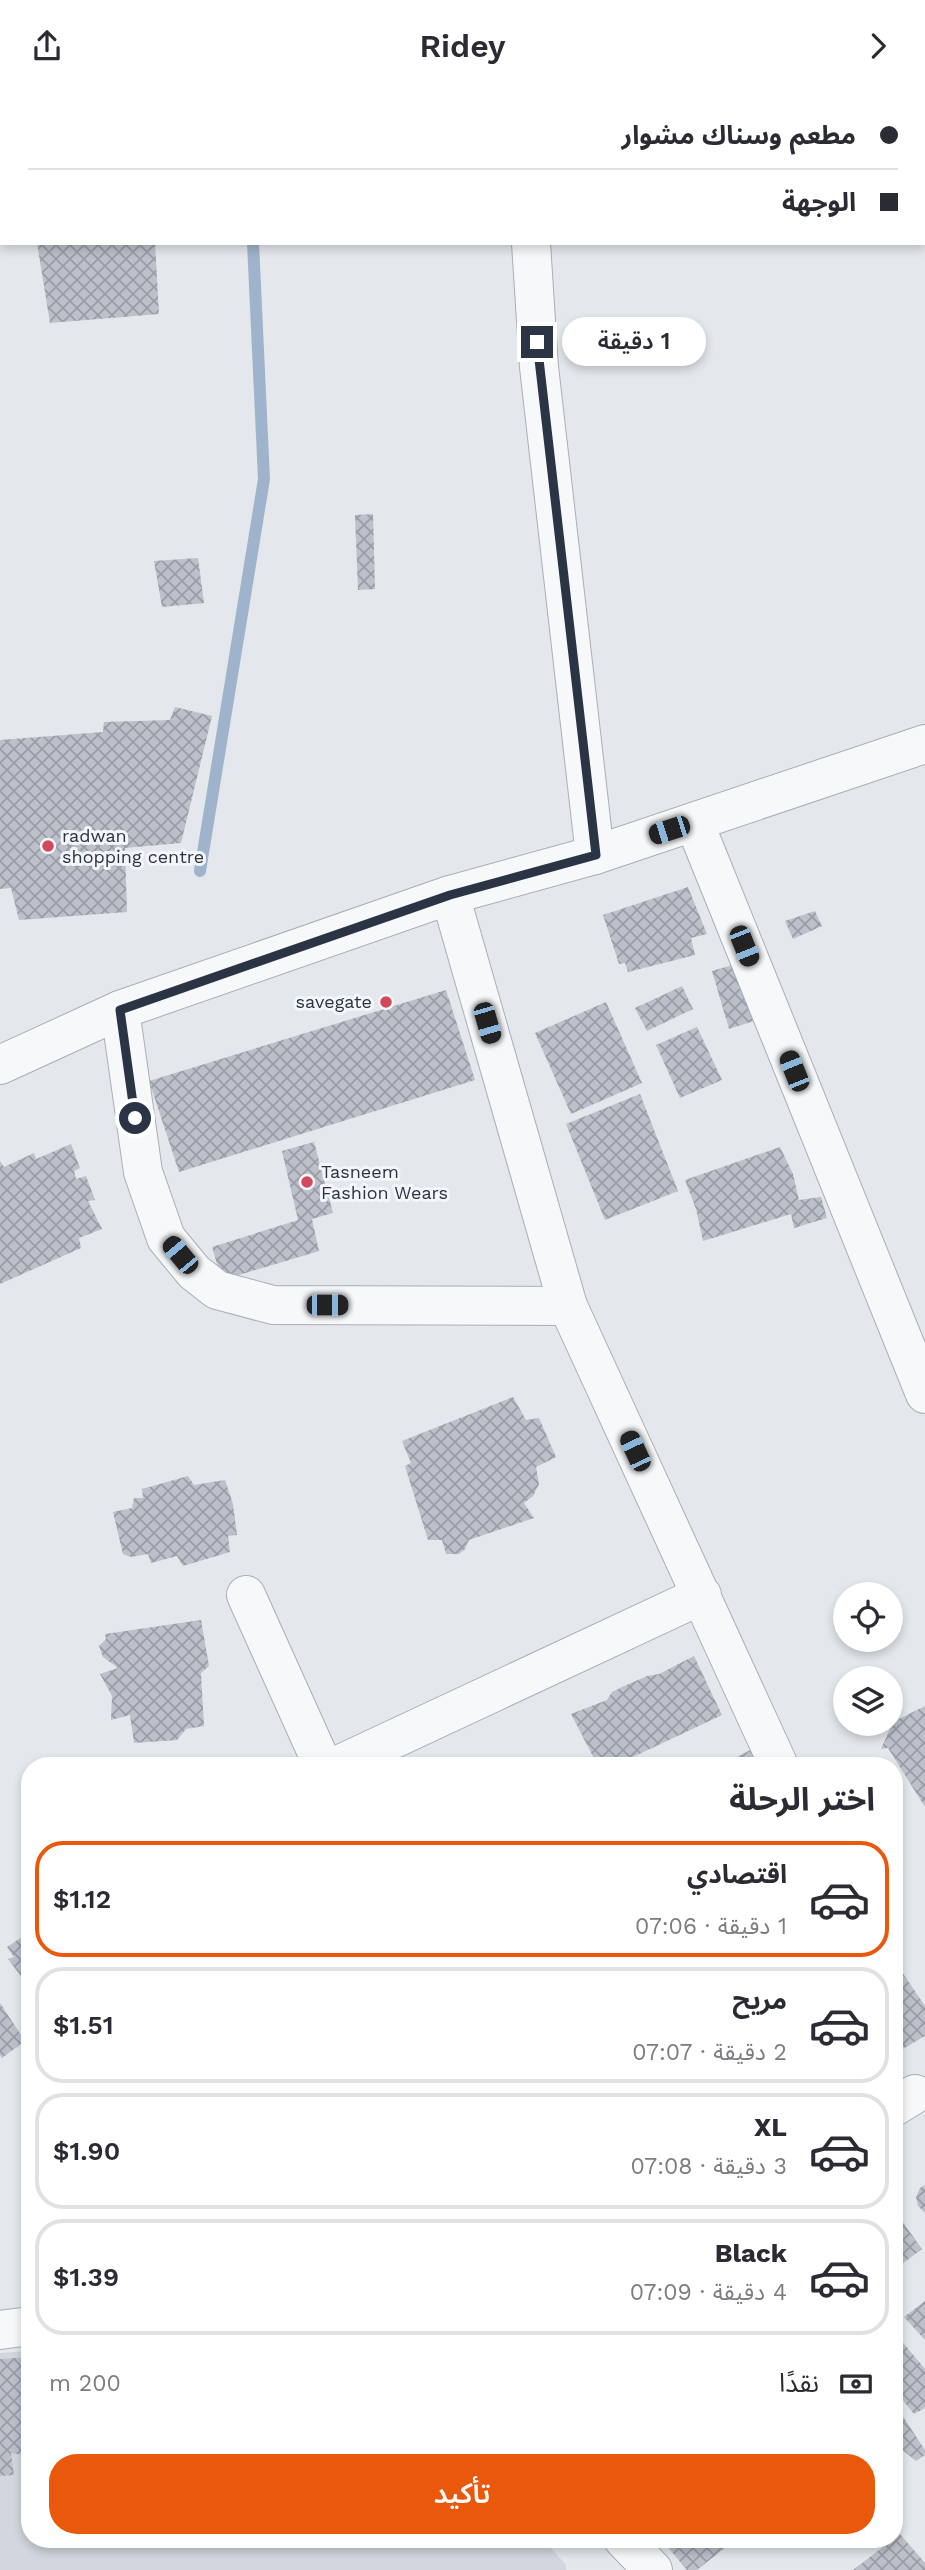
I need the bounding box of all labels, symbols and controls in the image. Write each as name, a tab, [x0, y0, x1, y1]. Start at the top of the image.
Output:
icon: share	[28, 27, 66, 65]
text: Ridey	[419, 27, 506, 65]
icon: forward	[859, 27, 897, 65]
text: مطعم وسناك مشوار	[622, 120, 856, 150]
text: الوجهة	[782, 187, 856, 217]
callout: 1 دقيقة	[562, 317, 705, 367]
route end	[521, 326, 553, 358]
text: 1 دقيقة	[598, 328, 670, 355]
car	[646, 814, 693, 846]
place label: radwan shopping centre	[62, 825, 204, 867]
marker: radwan shopping centre	[40, 838, 56, 854]
car	[727, 923, 762, 969]
place label: savegate	[296, 991, 372, 1012]
marker: savegate	[378, 994, 394, 1010]
car	[472, 1000, 503, 1046]
car	[777, 1048, 812, 1094]
route start	[119, 1102, 151, 1134]
place label: Tasneem Fashion Wears	[321, 1161, 448, 1203]
marker: Tasneem Fashion Wears	[299, 1174, 315, 1190]
car	[159, 1232, 202, 1278]
car	[307, 1295, 349, 1316]
car	[617, 1428, 654, 1474]
map controls	[833, 1582, 903, 1736]
button: locate	[833, 1582, 903, 1652]
button: layers	[833, 1666, 903, 1736]
text: اختر الرحلة	[729, 1780, 875, 1818]
text: اقتصادي	[687, 1859, 787, 1889]
icon: car	[808, 1868, 871, 1931]
text: $1.12	[53, 1884, 111, 1914]
text: 1 دقيقة · 07:06	[635, 1913, 787, 1940]
text: مريح	[732, 1985, 787, 2015]
icon: car	[808, 1994, 871, 2057]
text: $1.51	[53, 2010, 114, 2040]
text: 2 دقيقة · 07:07	[632, 2039, 787, 2066]
text: XL	[754, 2112, 787, 2142]
icon: car	[808, 2120, 871, 2183]
text: $1.90	[53, 2136, 120, 2166]
text: 3 دقيقة · 07:08	[630, 2153, 787, 2180]
text: Black	[715, 2238, 787, 2268]
icon: car	[808, 2246, 871, 2309]
text: $1.39	[53, 2262, 119, 2292]
text: 4 دقيقة · 07:09	[630, 2279, 787, 2306]
icon: cash	[837, 2365, 875, 2403]
text: نقدًا	[779, 2368, 819, 2398]
text: 200 m	[49, 2370, 121, 2397]
button: تأكيد	[49, 2454, 875, 2534]

